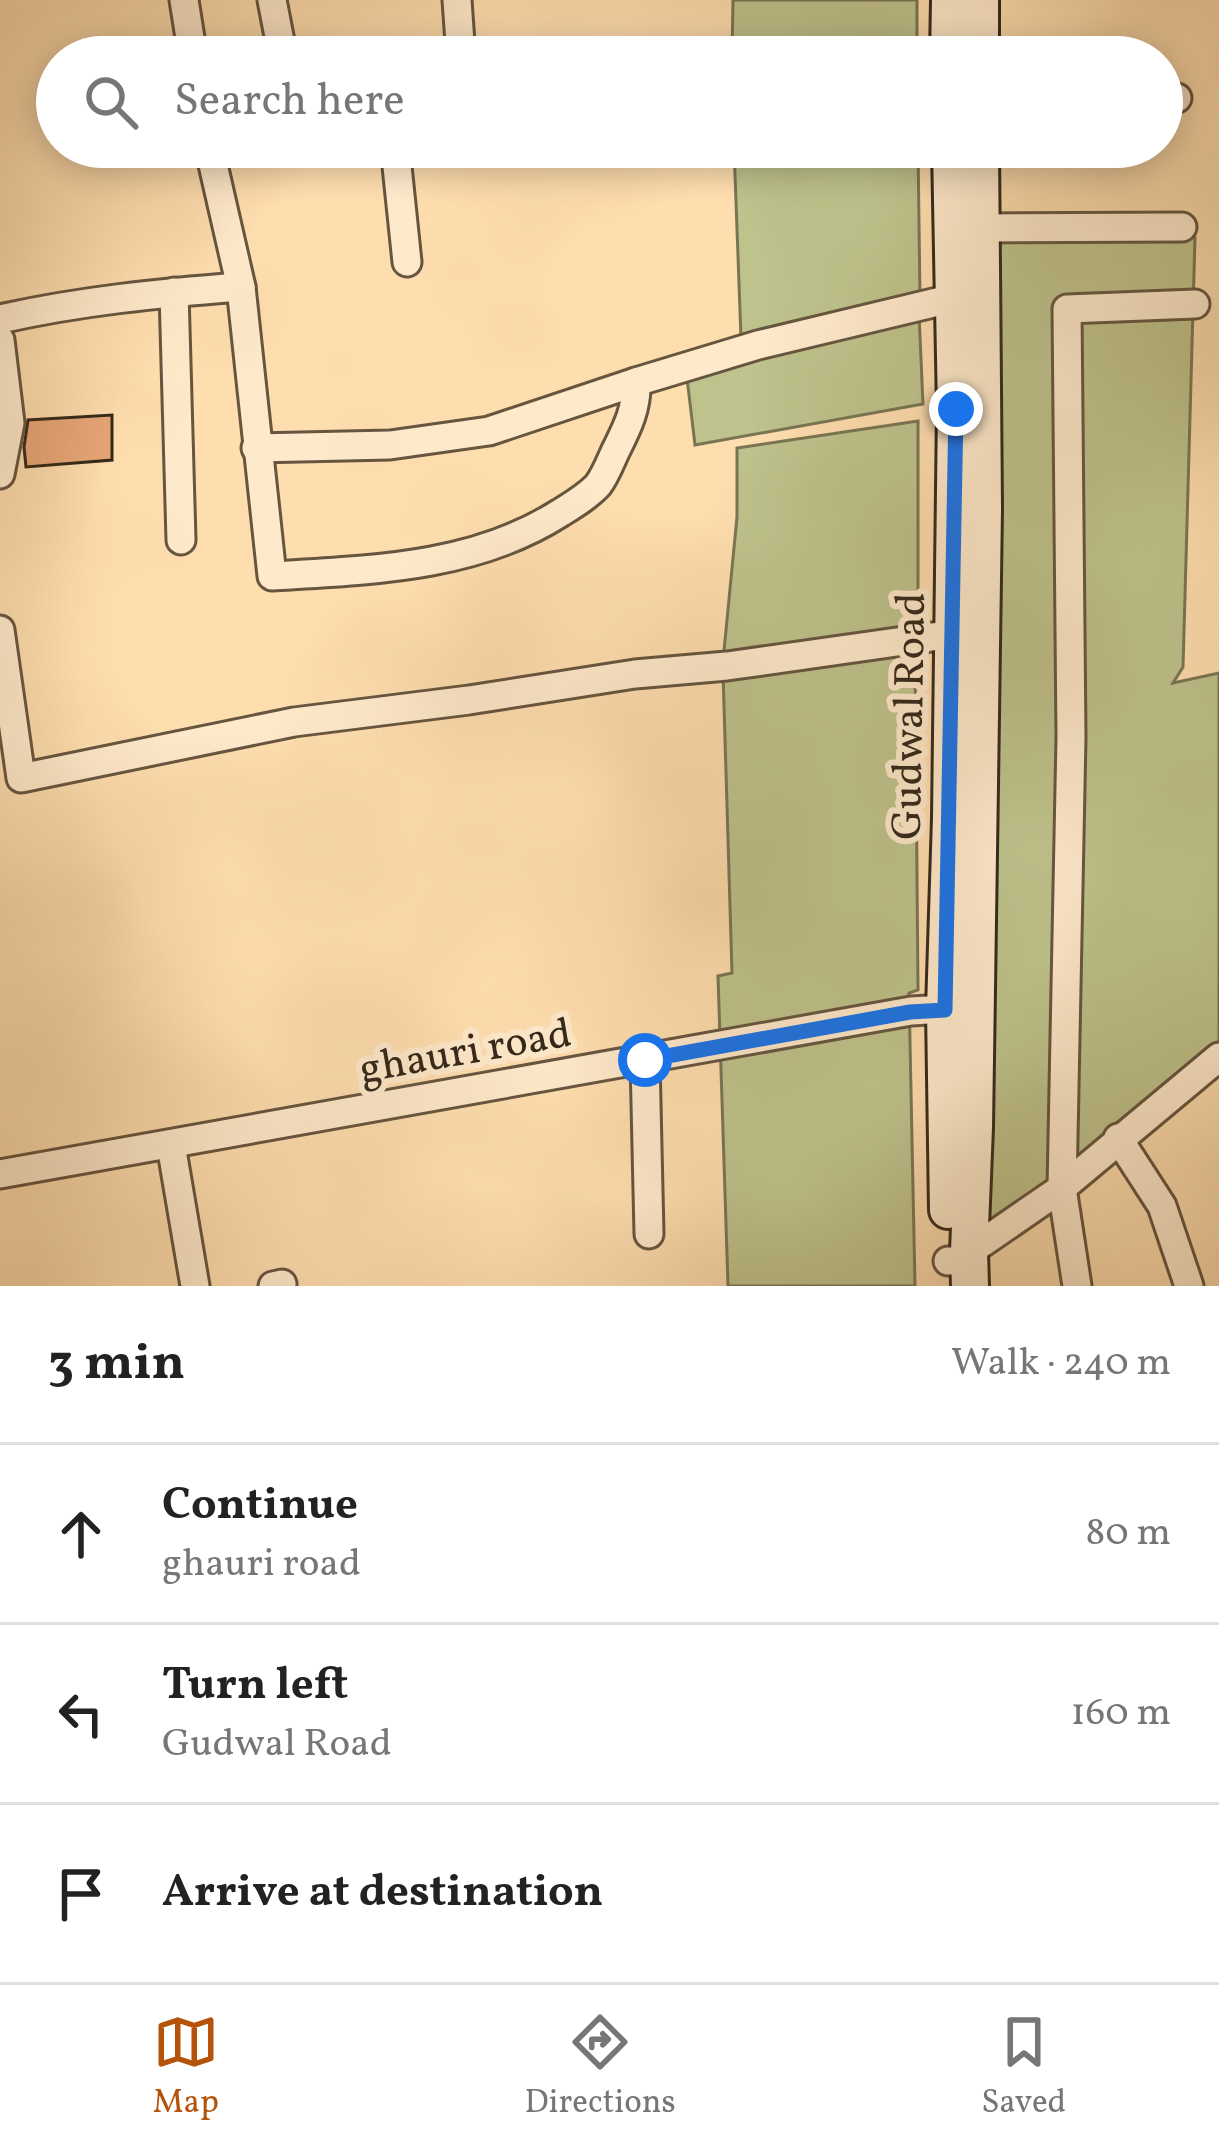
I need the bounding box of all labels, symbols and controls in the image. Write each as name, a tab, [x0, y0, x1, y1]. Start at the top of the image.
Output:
search box	[36, 36, 1183, 168]
icon: search	[78, 69, 144, 135]
text: Search here	[174, 71, 405, 134]
route end	[929, 382, 983, 436]
street label: Gudwal Road	[880, 592, 943, 840]
street label: ghauri road	[355, 1006, 576, 1101]
route start	[618, 1033, 672, 1087]
text: 3 min	[48, 1329, 185, 1400]
text: Walk · 240 m	[951, 1337, 1171, 1391]
text: Continue	[162, 1475, 358, 1538]
icon: ahead	[48, 1501, 114, 1567]
text: 80 m	[1085, 1507, 1171, 1561]
text: ghauri road	[162, 1538, 361, 1592]
text: Turn left	[162, 1655, 348, 1718]
icon: left	[48, 1681, 114, 1747]
text: 160 m	[1070, 1687, 1171, 1741]
text: Gudwal Road	[162, 1718, 392, 1772]
icon: arrive	[48, 1861, 114, 1927]
text: Arrive at destination	[162, 1862, 603, 1925]
tab: Map	[153, 2009, 219, 2127]
tab: Directions	[524, 2009, 676, 2127]
tab: Saved	[981, 2009, 1066, 2127]

